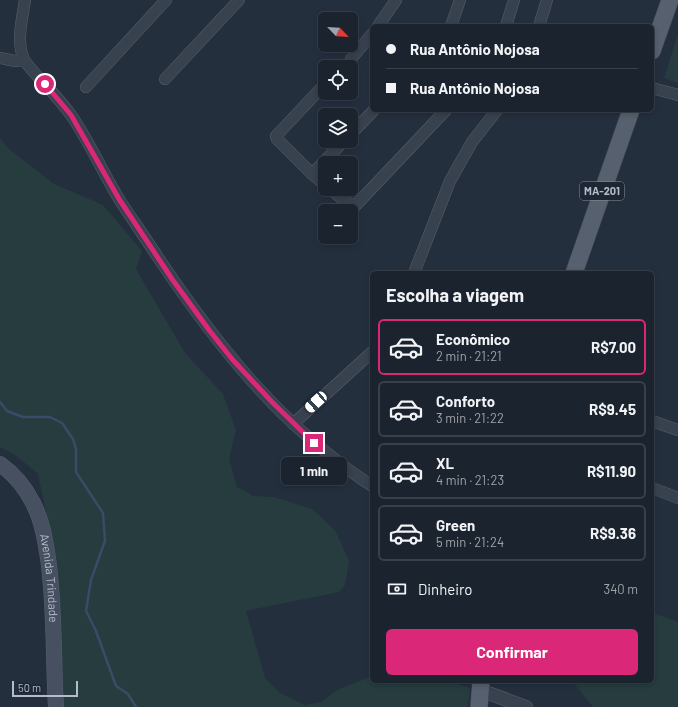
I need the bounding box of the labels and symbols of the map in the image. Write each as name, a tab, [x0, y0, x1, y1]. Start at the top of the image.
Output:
north arrow	[318, 12, 358, 52]
route start	[36, 75, 54, 93]
road number: MA-201	[580, 182, 624, 200]
car	[303, 390, 329, 414]
route end	[305, 434, 323, 452]
callout: 1 min	[281, 457, 347, 485]
street label: Avenida Trindade	[38, 532, 61, 623]
scale bar	[12, 679, 78, 698]

